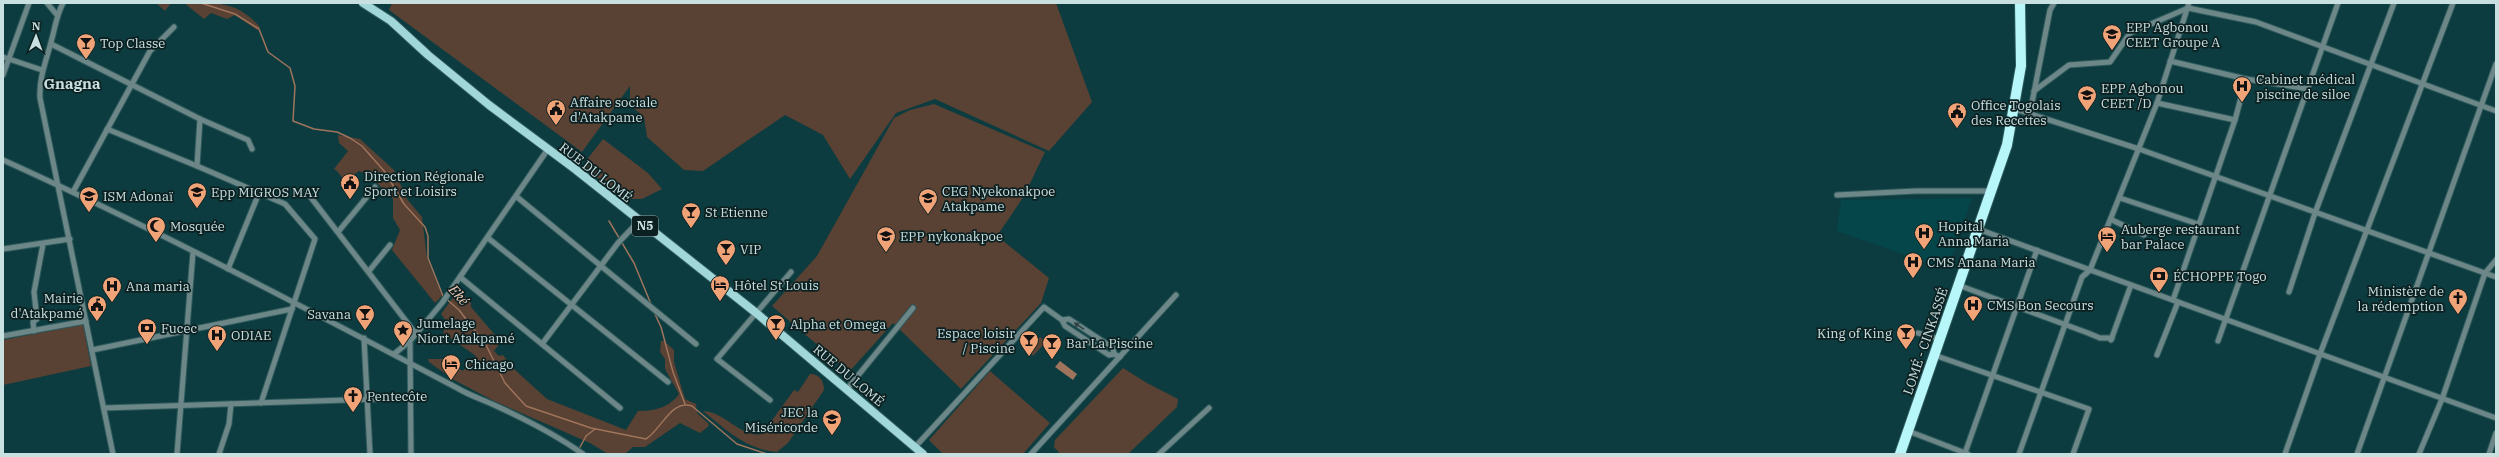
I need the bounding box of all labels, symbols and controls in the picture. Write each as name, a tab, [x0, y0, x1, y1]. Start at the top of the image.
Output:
north arrow	[16, 16, 56, 56]
text: N	[32, 19, 41, 33]
place label: EPP Agbonou CEET Groupe A	[2126, 19, 2220, 51]
school or university icon: EPP Agbonou CEET Groupe A	[2101, 23, 2123, 51]
bar icon: Top Classe	[75, 32, 97, 60]
place label: Top Classe	[100, 35, 165, 52]
place label: Cabinet médical piscine de siloe	[2256, 71, 2355, 103]
district label: Gnagna	[43, 74, 101, 93]
hospital icon: Cabinet médical piscine de siloe	[2231, 75, 2253, 103]
place label: EPP Agbonou CEET /D	[2101, 80, 2184, 112]
school or university icon: EPP Agbonou CEET /D	[2076, 84, 2098, 112]
place label: Affaire sociale d'Atakpame	[570, 94, 657, 126]
place label: Office Togolais des Recettes	[1971, 97, 2061, 129]
public building icon: Affaire sociale d'Atakpame	[545, 98, 567, 126]
public building icon: Office Togolais des Recettes	[1946, 101, 1968, 129]
street label: RUE DU LOMÉ	[556, 139, 635, 206]
place label: Direction Régionale Sport et Loisirs	[364, 168, 484, 200]
public building icon: Direction Régionale Sport et Loisirs	[339, 172, 361, 200]
school or university icon: Epp MIGROS MAY	[186, 181, 208, 209]
place label: CEG Nyekonakpoe Atakpame	[942, 183, 1055, 215]
place label: Epp MIGROS MAY	[211, 184, 320, 201]
school or university icon: ISM Adonaï	[78, 185, 100, 213]
school or university icon: CEG Nyekonakpoe Atakpame	[917, 187, 939, 215]
place label: ISM Adonaï	[103, 188, 173, 205]
bar icon: St Etienne	[680, 201, 702, 229]
place label: St Etienne	[705, 204, 768, 221]
mosque icon: Mosquée	[145, 215, 167, 243]
road number: N5	[632, 216, 658, 236]
place label: Mosquée	[170, 218, 225, 235]
place label: Hopital Anna Maria	[1938, 218, 2009, 250]
place label: Auberge restaurant bar Palace	[2121, 221, 2240, 253]
hospital icon: Hopital Anna Maria	[1913, 222, 1935, 250]
school or university icon: EPP nykonakpoe	[875, 225, 897, 253]
hotel icon: Auberge restaurant bar Palace	[2096, 225, 2118, 253]
place label: EPP nykonakpoe	[900, 228, 1003, 245]
bar icon: VIP	[715, 238, 737, 266]
place label: VIP	[740, 241, 761, 258]
hospital icon: CMS Anana Maria	[1902, 251, 1924, 279]
place label: CMS Anana Maria	[1927, 254, 2036, 271]
bank icon: ÉCHOPPE Togo	[2148, 265, 2170, 293]
place label: ÉCHOPPE Togo	[2173, 268, 2266, 285]
hotel icon: Hôtel St Louis	[709, 274, 731, 302]
hospital icon: Ana maria	[101, 275, 123, 303]
place label: Hôtel St Louis	[734, 277, 819, 294]
place label: Ana maria	[126, 278, 190, 295]
water label: Eké	[444, 280, 473, 310]
place label: Ministère de la rédemption	[2358, 283, 2444, 315]
street label: LOMÉ - CINKASSÉ	[1899, 285, 1952, 397]
church icon: Ministère de la rédemption	[2447, 287, 2469, 315]
place label: Mairie d'Atakpamé	[11, 290, 83, 322]
public building icon: Mairie d'Atakpamé	[86, 294, 108, 322]
hospital icon: CMS Bon Secours	[1962, 294, 1984, 322]
place label: CMS Bon Secours	[1987, 297, 2093, 314]
bar icon: Savana	[354, 303, 376, 331]
place label: Savana	[307, 306, 351, 323]
bar icon: Alpha et Omega	[765, 313, 787, 341]
place label: Jumelage Niort Atakpamé	[417, 315, 515, 347]
place label: Alpha et Omega	[790, 316, 886, 333]
bank icon: Fucec	[136, 317, 158, 345]
place icon: Jumelage Niort Atakpamé	[392, 319, 414, 347]
place label: Fucec	[161, 320, 197, 337]
one-way arrow	[1074, 322, 1084, 330]
bar icon: King of King	[1895, 322, 1917, 350]
hospital icon: ODIAE	[206, 324, 228, 352]
place label: Espace loisir / Piscine	[937, 325, 1015, 357]
place label: King of King	[1817, 325, 1892, 342]
place label: ODIAE	[231, 327, 271, 344]
bar icon: Espace loisir / Piscine	[1018, 329, 1040, 357]
bar icon: Bar La Piscine	[1041, 332, 1063, 360]
place label: Bar La Piscine	[1066, 335, 1153, 352]
street label: RUE DU LOMÉ	[810, 341, 888, 410]
hotel icon: Chicago	[440, 353, 462, 381]
place label: Chicago	[465, 356, 514, 373]
church icon: Pentecôte	[342, 385, 364, 413]
place label: Pentecôte	[367, 388, 427, 405]
place label: JEC la Miséricorde	[745, 404, 818, 436]
school or university icon: JEC la Miséricorde	[821, 408, 843, 436]

